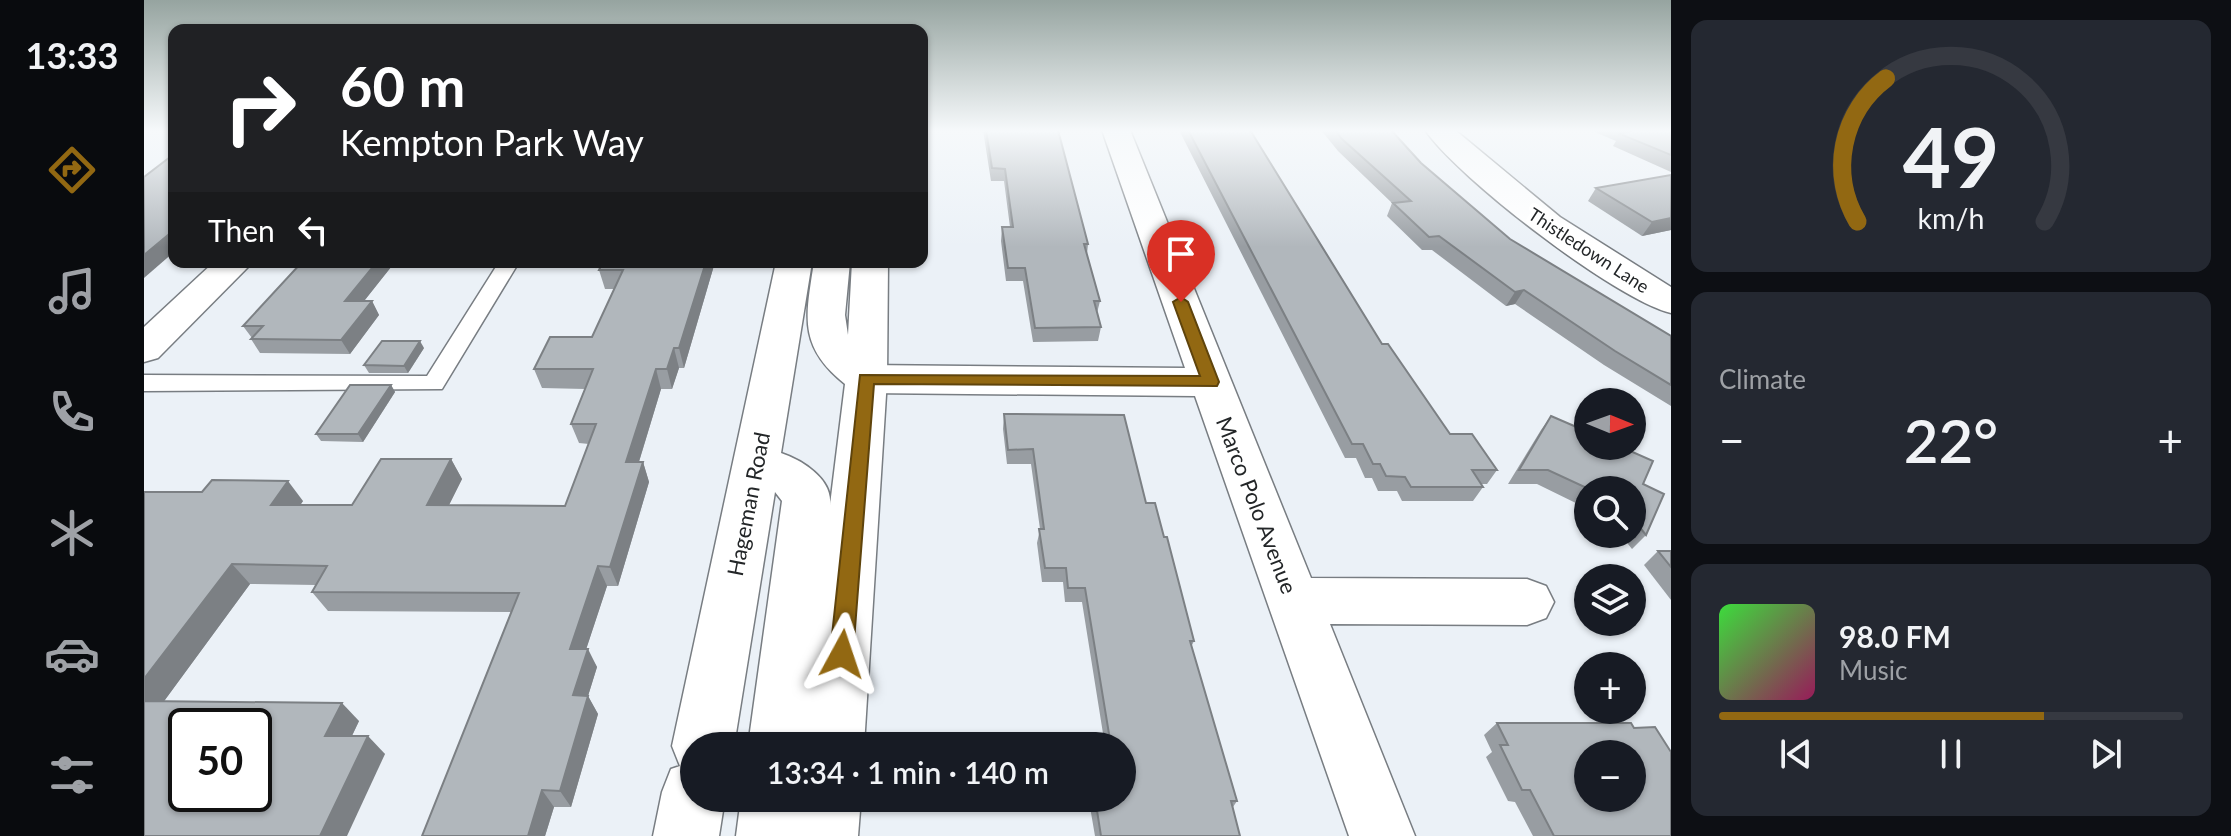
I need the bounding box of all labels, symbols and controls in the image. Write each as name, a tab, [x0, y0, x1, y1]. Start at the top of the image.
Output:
text: 13:33	[26, 33, 118, 77]
text: 60 m	[340, 52, 465, 119]
icon: right	[208, 56, 312, 160]
text: 49	[1903, 106, 1999, 206]
text: Kempton Park Way	[340, 120, 644, 164]
icon: directions	[44, 142, 100, 198]
text: km/h	[1918, 201, 1984, 235]
street label: Thistledown Lane	[1524, 203, 1654, 297]
icon: left	[291, 208, 335, 252]
text: Then	[208, 212, 275, 248]
pin	[1147, 220, 1215, 302]
icon: arrive	[1159, 232, 1203, 276]
icon: music	[44, 263, 100, 319]
text: Climate	[1719, 363, 1806, 395]
icon: phone	[44, 384, 100, 440]
north arrow	[1574, 388, 1646, 460]
map controls	[1574, 388, 1646, 812]
text: 22°	[1904, 404, 1998, 476]
street label: Marco Polo Avenue	[1211, 413, 1303, 597]
text: −	[1719, 414, 1745, 466]
text: +	[2157, 414, 2183, 466]
street label: Hageman Road	[721, 430, 775, 578]
button: search	[1574, 476, 1646, 548]
icon: climate	[44, 505, 100, 561]
button: layers	[1574, 564, 1646, 636]
position arrow	[800, 612, 884, 696]
text: 98.0 FM	[1839, 618, 1951, 654]
icon: car	[44, 626, 100, 682]
button: +	[1574, 652, 1646, 724]
text: Music	[1839, 654, 1907, 686]
speed limit sign: 50	[168, 708, 272, 812]
icon: previous	[1774, 732, 1818, 776]
icon: pause	[1929, 732, 1973, 776]
icon: next	[2084, 732, 2128, 776]
button: −	[1574, 740, 1646, 812]
icon: filters	[44, 747, 100, 803]
text: 13:34 · 1 min · 140 m	[767, 754, 1049, 790]

